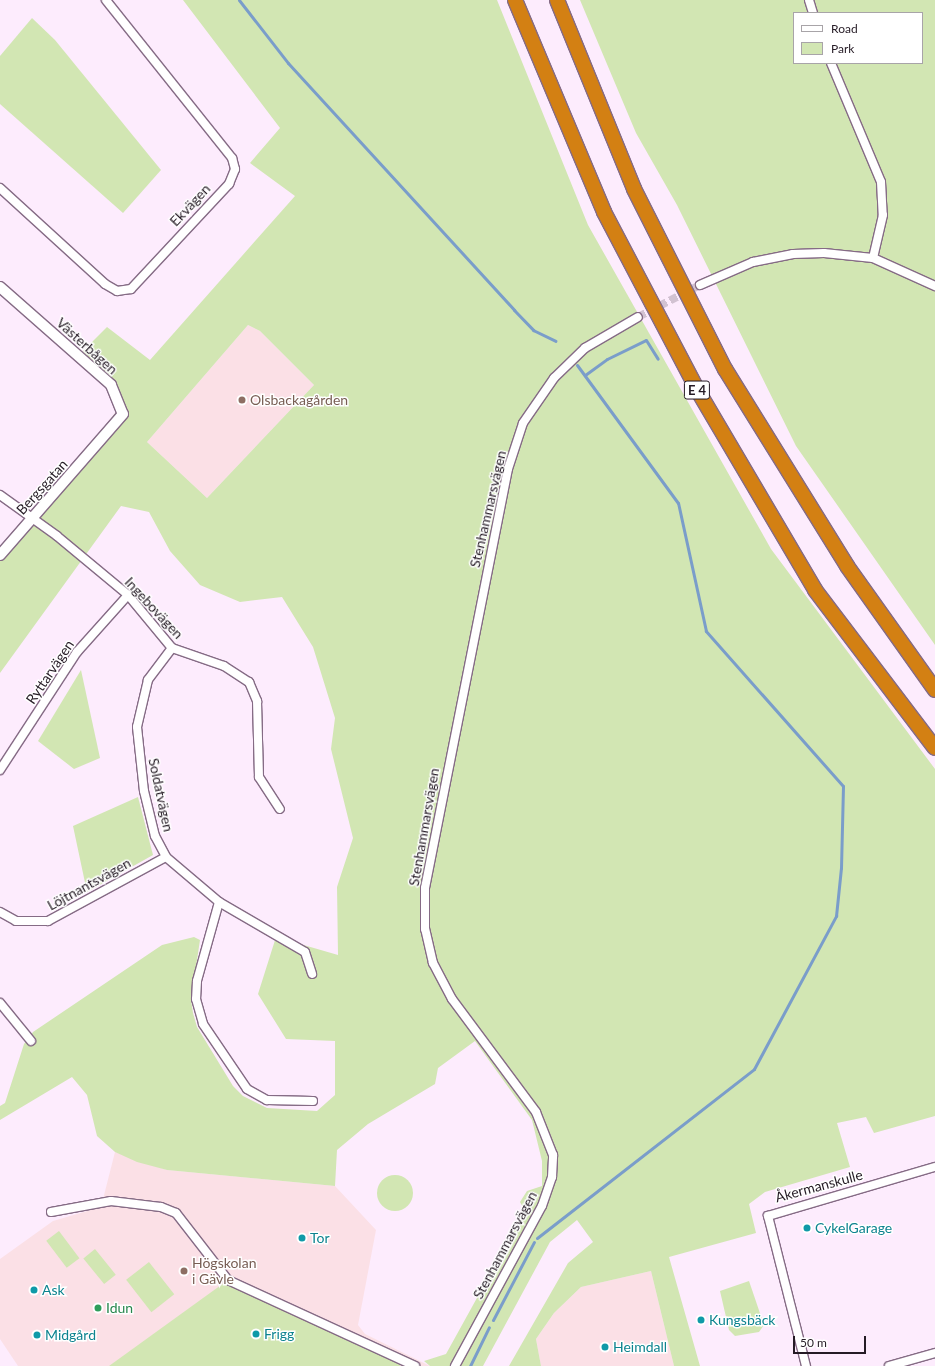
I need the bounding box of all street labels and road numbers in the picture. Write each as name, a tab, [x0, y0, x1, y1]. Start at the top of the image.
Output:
street label: Ekvägen	[166, 180, 214, 230]
street label: Västerbågen	[53, 314, 121, 378]
road number: E 4	[683, 379, 711, 401]
street label: Stenhammarsvägen	[466, 449, 510, 569]
street label: Bergsgatan	[13, 456, 71, 518]
street label: Ingebovägen	[121, 574, 187, 642]
street label: Ryttarvägen	[22, 637, 78, 707]
street label: Soldatvägen	[145, 757, 177, 833]
street label: Stenhammarsvägen	[405, 767, 443, 887]
street label: Löjtnantsvägen	[44, 854, 134, 914]
street label: Åkermanskulle	[773, 1166, 865, 1206]
street label: Stenhammarsvägen	[470, 1188, 540, 1302]

